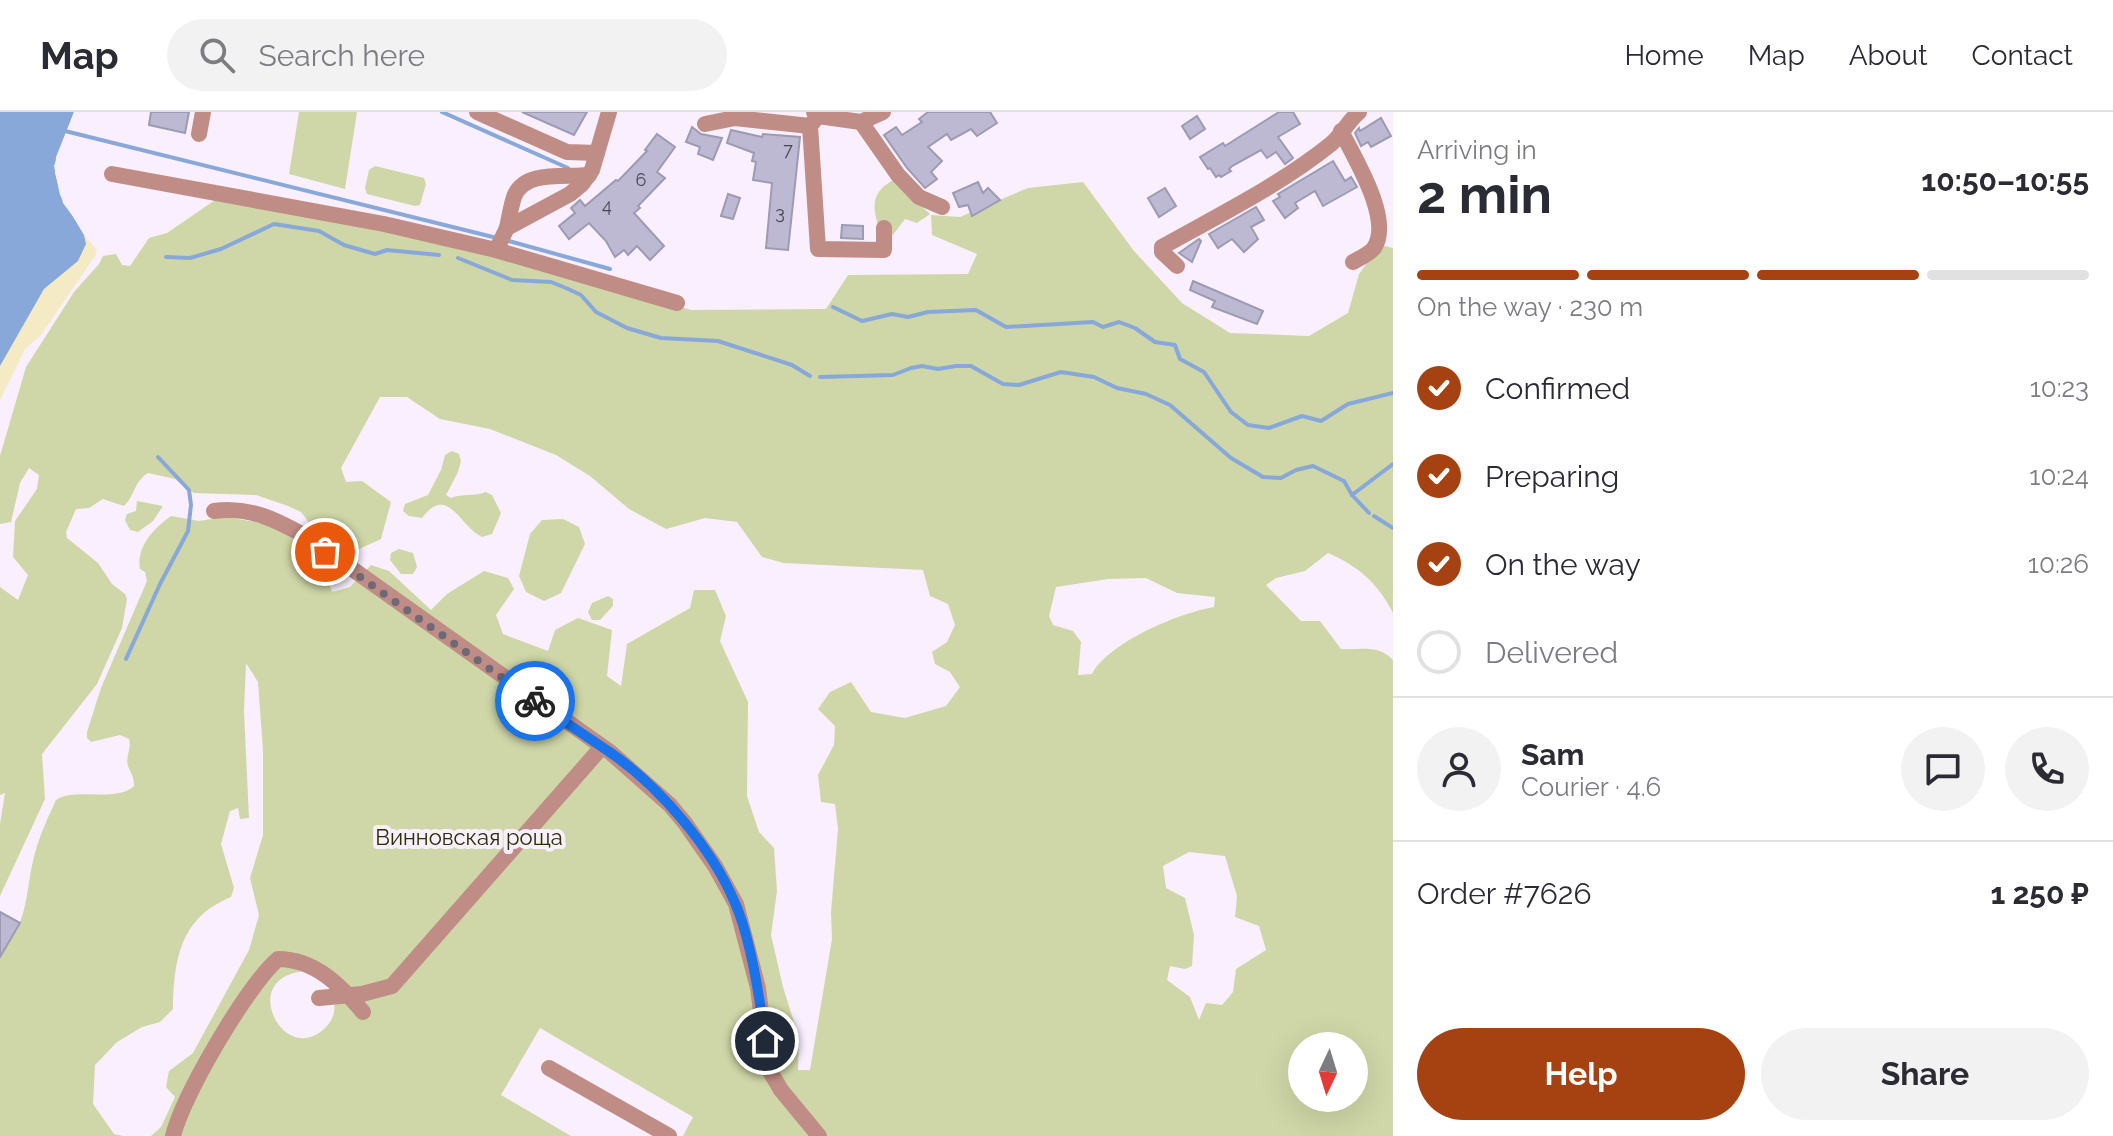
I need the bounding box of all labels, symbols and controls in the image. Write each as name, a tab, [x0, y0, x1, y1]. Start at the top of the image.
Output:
search box	[167, 19, 727, 91]
text: Map	[40, 33, 119, 78]
icon: search	[195, 33, 239, 77]
text: Search here	[259, 38, 425, 73]
text: Home	[1624, 39, 1704, 72]
text: Map	[1748, 39, 1805, 72]
text: About	[1849, 39, 1928, 72]
text: Contact	[1972, 39, 2073, 72]
text: Arriving in	[1417, 135, 1537, 165]
house number: 7	[783, 139, 793, 160]
text: 10:50–10:55	[1921, 163, 2089, 198]
text: 2 min	[1417, 164, 1552, 225]
house number: 6	[636, 169, 647, 190]
house number: 4	[602, 195, 612, 216]
house number: 3	[775, 202, 785, 223]
text: On the way · 230 m	[1417, 292, 1643, 322]
icon: check	[1417, 366, 1461, 410]
text: Confirmed	[1485, 371, 1630, 406]
text: 10:23	[2030, 373, 2089, 403]
icon: check	[1417, 454, 1461, 498]
text: Preparing	[1485, 459, 1619, 494]
text: 10:24	[2029, 461, 2089, 491]
pin	[291, 518, 359, 586]
icon: bag	[303, 530, 347, 574]
icon: check	[1417, 542, 1461, 586]
text: On the way	[1485, 547, 1641, 582]
text: 10:26	[2028, 549, 2089, 579]
text: Delivered	[1485, 635, 1618, 670]
courier	[495, 661, 575, 741]
icon: bike	[513, 679, 557, 723]
button: person	[1417, 727, 1501, 811]
button: chat	[1901, 727, 1985, 811]
button: phone	[2005, 727, 2089, 811]
text: Sam	[1521, 737, 1584, 772]
text: Courier · 4.6	[1521, 772, 1661, 802]
park label: Винновская роща	[375, 824, 563, 850]
text: Order #7626	[1417, 876, 1592, 911]
text: 1 250 ₽	[1990, 876, 2089, 911]
pin	[731, 1007, 799, 1075]
icon: home	[743, 1019, 787, 1063]
button: Help	[1417, 1028, 1745, 1120]
button: Share	[1761, 1028, 2089, 1120]
north arrow	[1288, 1032, 1368, 1112]
map controls	[1288, 1032, 1368, 1112]

